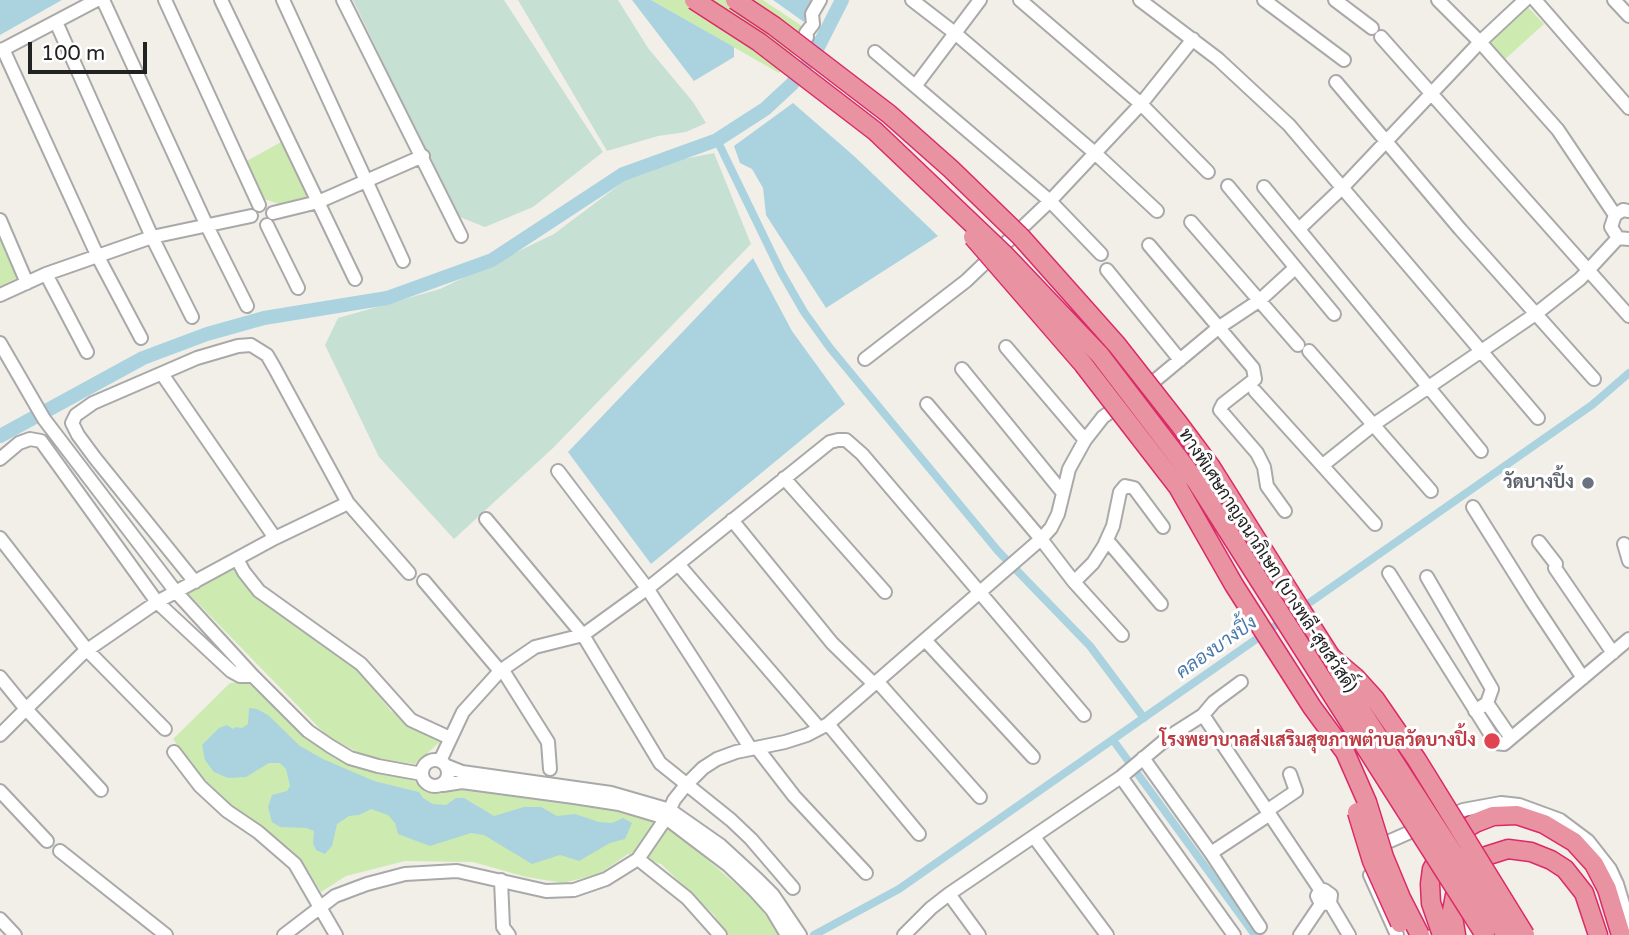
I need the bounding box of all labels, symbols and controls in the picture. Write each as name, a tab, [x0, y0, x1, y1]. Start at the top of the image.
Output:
scale bar	[32, 28, 150, 72]
text: 100 m	[41, 41, 105, 66]
street label: ทางพิเศษกาญจนาภิเษก (บางพลี-สุขสวัสดิ์)	[1173, 425, 1361, 697]
place label: วัดบางปิ้ง	[1503, 472, 1574, 494]
marker: วัดบางปิ้ง	[1580, 475, 1596, 491]
water label: คลองบางปิ้ง	[1172, 612, 1262, 684]
place label: โรงพยาบาลส่งเสริมสุขภาพตำบลวัดบางปิ้ง	[1160, 730, 1476, 752]
marker: โรงพยาบาลส่งเสริมสุขภาพตำบลวัดบางปิ้ง	[1482, 731, 1502, 751]

